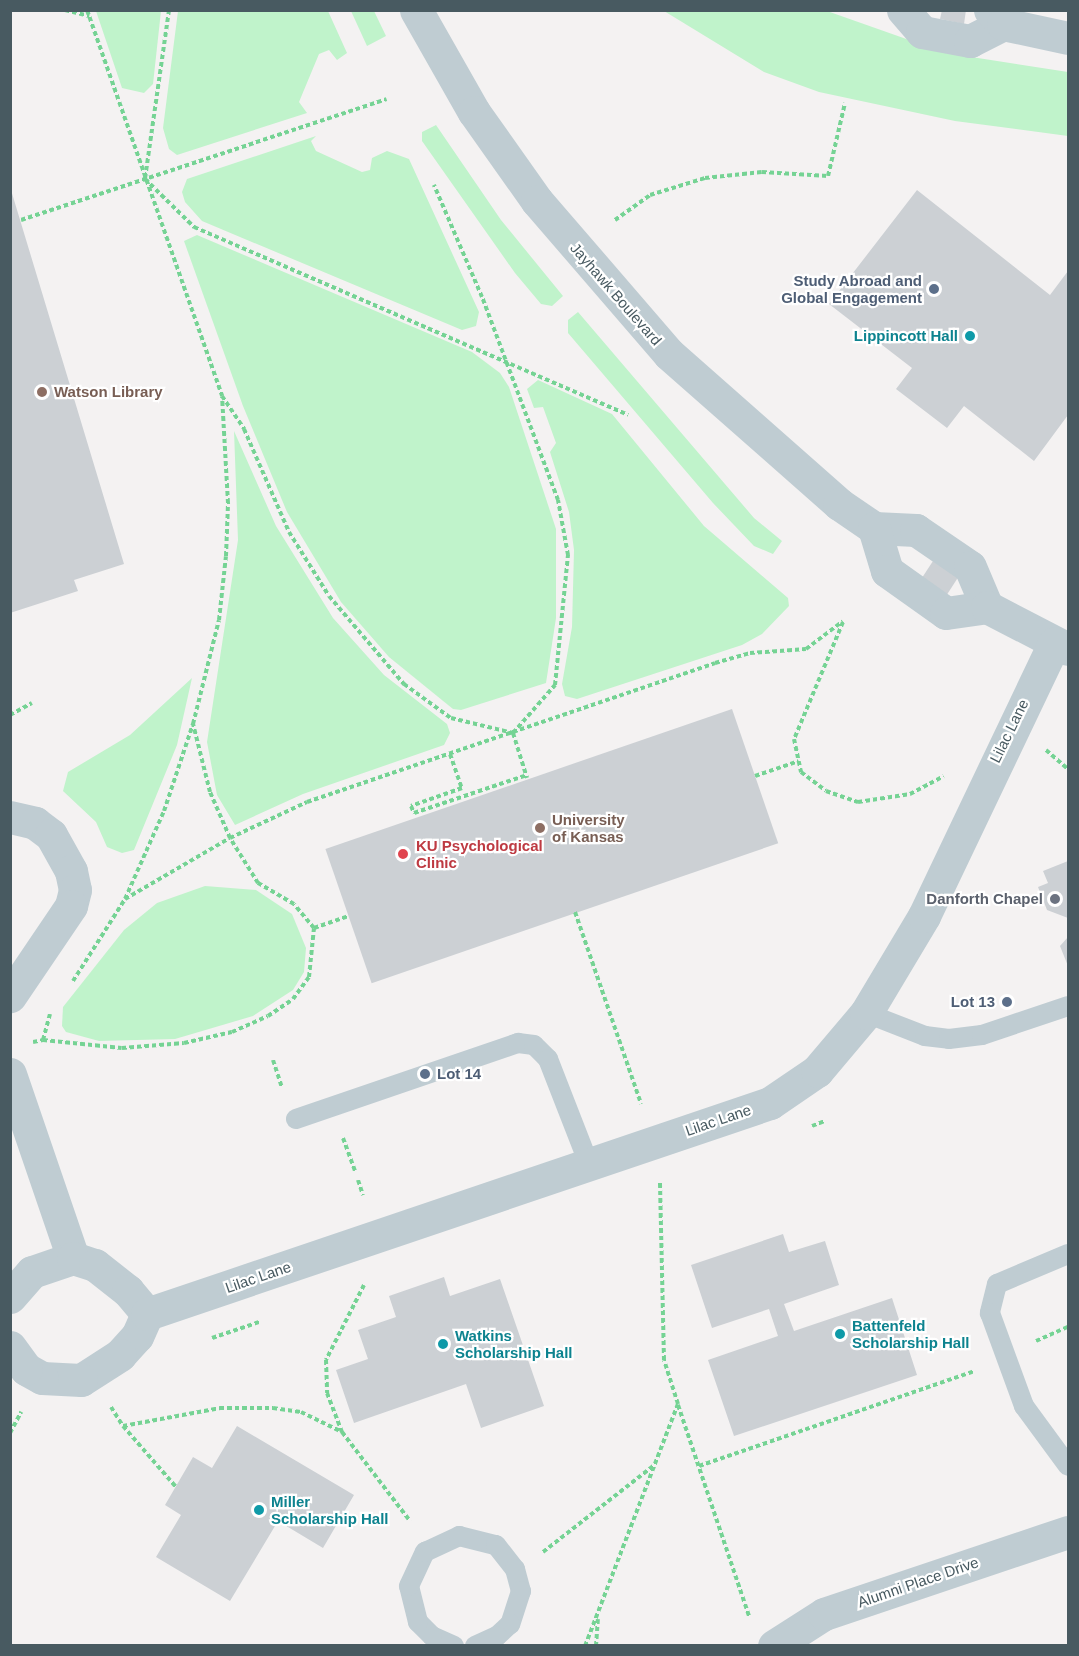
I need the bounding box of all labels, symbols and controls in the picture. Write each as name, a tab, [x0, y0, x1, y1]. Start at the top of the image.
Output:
street label: Jayhawk Boulevard	[567, 239, 665, 349]
place label: Study Abroad and Global Engagement	[781, 271, 922, 306]
marker: Study Abroad and Global Engagement	[927, 282, 941, 296]
place label: Lippincott Hall	[854, 327, 958, 345]
marker: Lippincott Hall	[963, 329, 977, 343]
place label: Watson Library	[54, 383, 163, 401]
marker: Watson Library	[35, 385, 49, 399]
street label: Lilac Lane	[986, 696, 1032, 766]
place label: University of Kansas	[552, 810, 625, 845]
marker: University of Kansas	[533, 821, 547, 835]
place label: KU Psychological Clinic	[416, 836, 543, 871]
marker: KU Psychological Clinic	[394, 845, 412, 863]
place label: Danforth Chapel	[926, 890, 1043, 908]
marker: Danforth Chapel	[1048, 892, 1062, 906]
place label: Lot 13	[951, 993, 995, 1011]
marker: Lot 13	[1000, 995, 1014, 1009]
place label: Lot 14	[437, 1065, 481, 1083]
marker: Lot 14	[418, 1067, 432, 1081]
street label: Lilac Lane	[683, 1100, 753, 1140]
street label: Lilac Lane	[223, 1257, 293, 1297]
place label: Battenfeld Scholarship Hall	[852, 1316, 970, 1351]
place label: Watkins Scholarship Hall	[455, 1326, 573, 1361]
marker: Battenfeld Scholarship Hall	[833, 1327, 847, 1341]
marker: Watkins Scholarship Hall	[436, 1337, 450, 1351]
place label: Miller Scholarship Hall	[271, 1492, 389, 1527]
marker: Miller Scholarship Hall	[252, 1503, 266, 1517]
street label: Alumni Place Drive	[855, 1553, 981, 1611]

